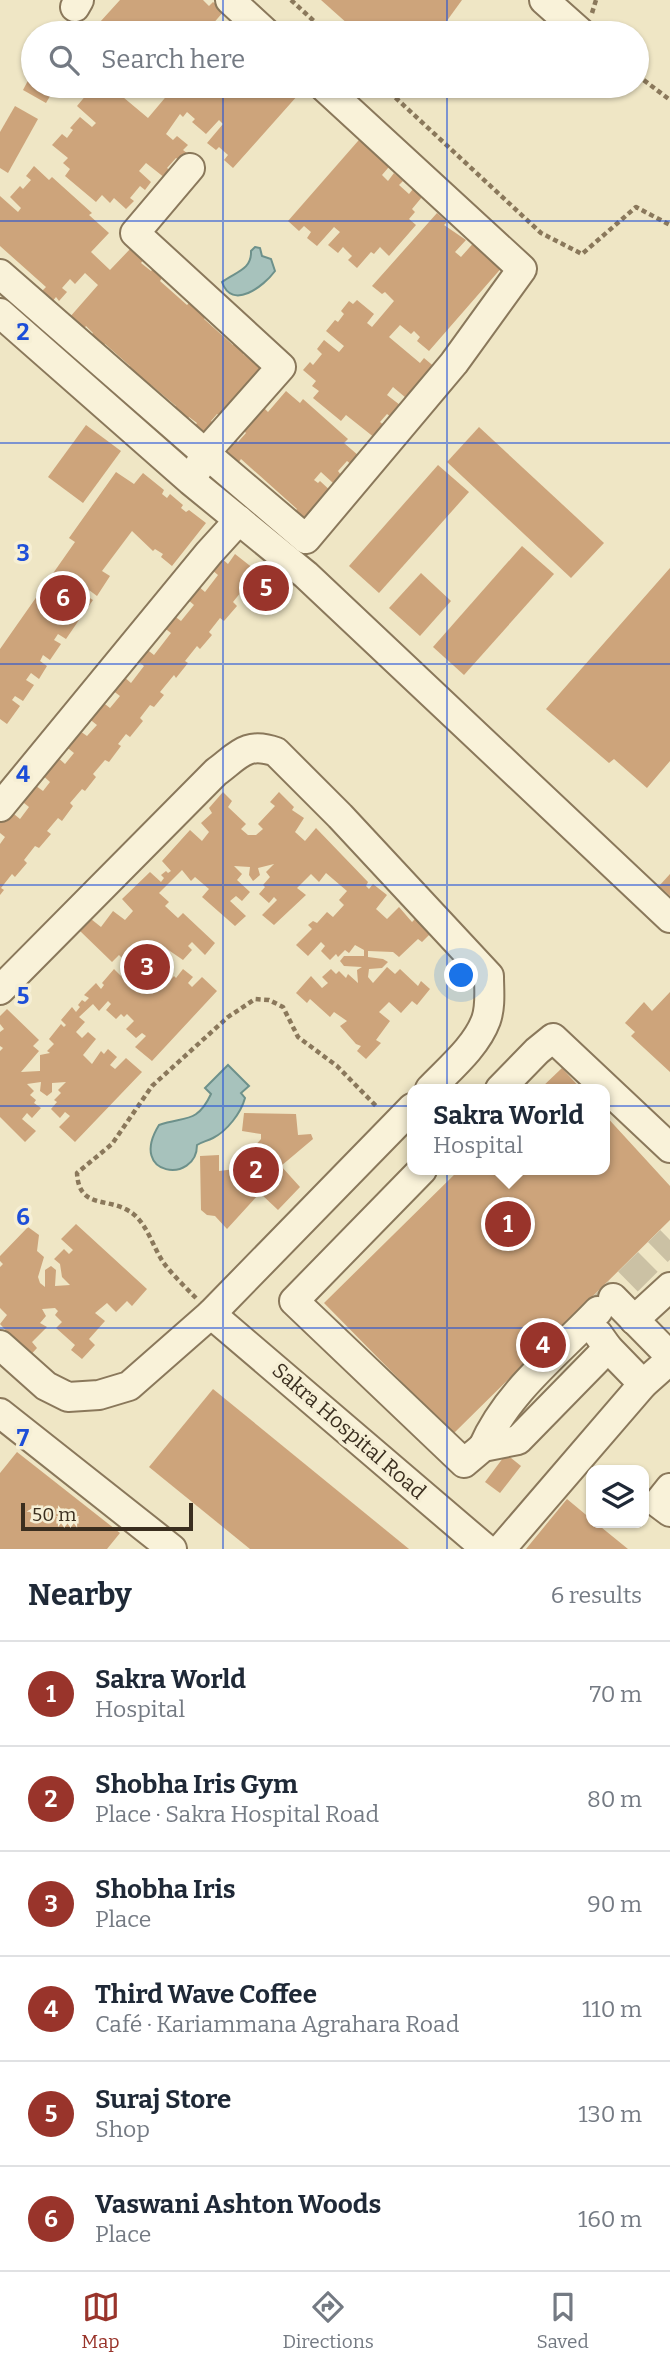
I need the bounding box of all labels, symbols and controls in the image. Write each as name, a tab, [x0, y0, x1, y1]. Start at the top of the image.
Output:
search box	[21, 21, 649, 98]
icon: search	[45, 41, 83, 79]
text: Search here	[101, 44, 245, 75]
text: 2	[17, 318, 30, 346]
text: 3	[16, 539, 30, 567]
pin: 5	[243, 562, 289, 614]
pin: 6	[40, 572, 86, 624]
text: 4	[16, 760, 30, 788]
pin: 3	[124, 941, 170, 993]
your location	[444, 958, 478, 992]
text: 5	[17, 982, 29, 1010]
popup	[407, 1084, 610, 1175]
text: Sakra World	[433, 1100, 584, 1131]
text: Hospital	[433, 1131, 523, 1159]
pin: 2	[233, 1144, 279, 1196]
pin: 1	[485, 1198, 531, 1250]
text: 6	[16, 1203, 30, 1231]
pin: 4	[520, 1319, 566, 1371]
street label: Sakra Hospital Road	[267, 1357, 431, 1505]
text: 7	[17, 1424, 30, 1452]
map controls	[586, 1465, 649, 1528]
button: layers	[586, 1465, 649, 1528]
scale bar	[21, 1500, 192, 1532]
text: 50 m	[32, 1503, 76, 1526]
text: Nearby	[28, 1577, 132, 1613]
text: 6 results	[551, 1581, 642, 1609]
text: Sakra World	[95, 1664, 246, 1695]
text: 1	[46, 1680, 56, 1708]
text: 70 m	[590, 1680, 642, 1708]
text: Hospital	[95, 1695, 185, 1723]
text: Shobha Iris Gym	[95, 1769, 298, 1800]
text: 2	[45, 1785, 57, 1813]
text: 80 m	[587, 1785, 642, 1813]
text: Place · Sakra Hospital Road	[95, 1800, 379, 1828]
text: Shobha Iris	[95, 1874, 236, 1905]
text: 3	[44, 1890, 58, 1918]
text: 90 m	[587, 1890, 642, 1918]
text: Place	[95, 1905, 151, 1933]
text: Third Wave Coffee	[95, 1979, 317, 2010]
text: 4	[44, 1995, 58, 2023]
text: 110 m	[582, 1995, 642, 2023]
text: Café · Kariammana Agrahara Road	[95, 2010, 459, 2038]
text: Suraj Store	[95, 2084, 231, 2115]
text: 5	[45, 2100, 57, 2128]
text: 130 m	[578, 2100, 642, 2128]
text: Shop	[95, 2115, 150, 2143]
text: Vaswani Ashton Woods	[95, 2189, 381, 2220]
text: 6	[44, 2205, 58, 2233]
text: 160 m	[578, 2205, 642, 2233]
text: Place	[95, 2220, 151, 2248]
tab: Map	[81, 2288, 120, 2353]
tab: Directions	[282, 2288, 374, 2353]
tab: Saved	[536, 2288, 589, 2353]

